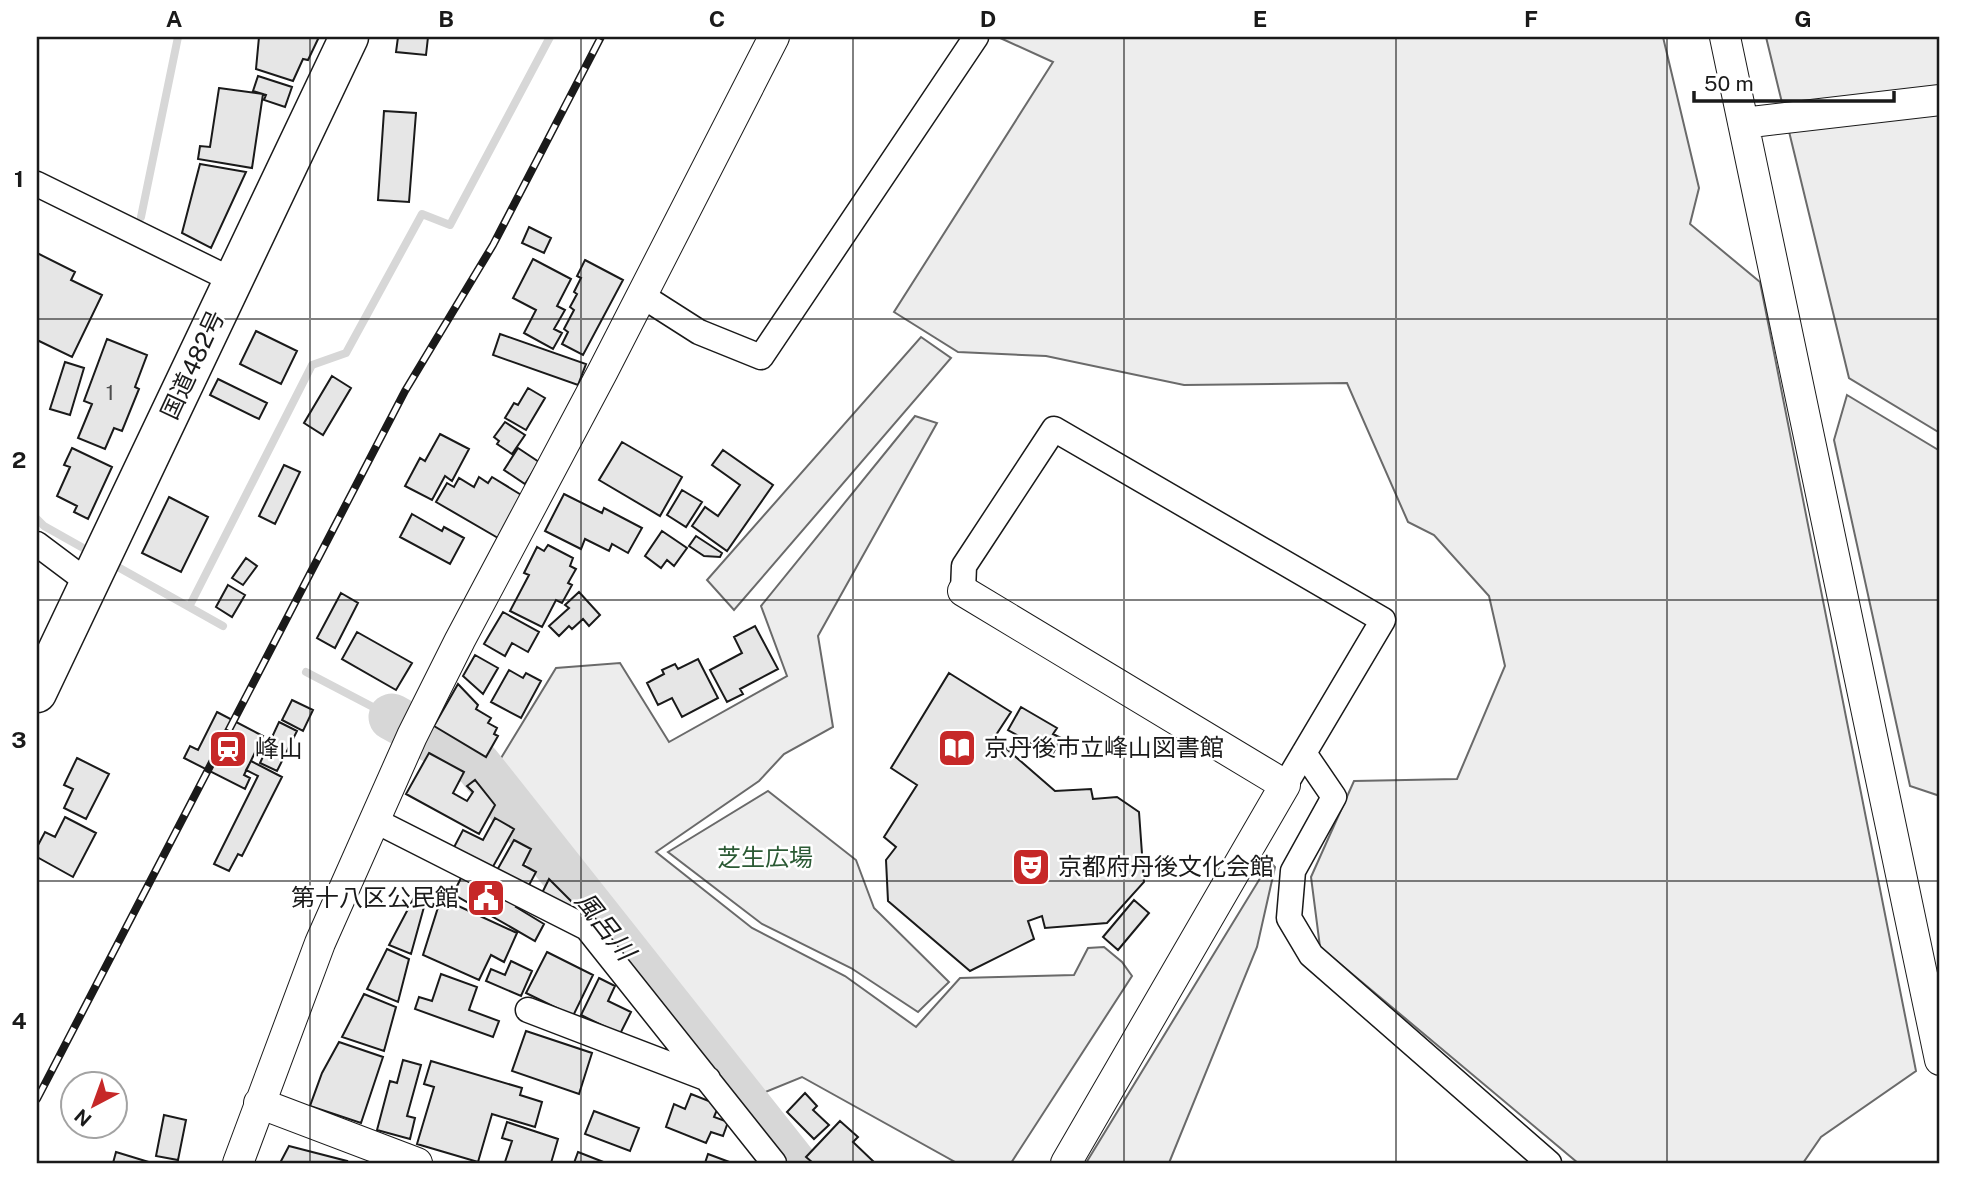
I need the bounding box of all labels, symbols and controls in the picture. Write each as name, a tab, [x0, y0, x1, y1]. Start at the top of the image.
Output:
text: A	[166, 5, 183, 32]
text: B	[438, 5, 454, 32]
text: C	[709, 5, 725, 32]
text: D	[980, 5, 996, 32]
text: E	[1253, 5, 1267, 32]
text: F	[1524, 5, 1538, 32]
text: G	[1794, 5, 1812, 32]
scale bar	[1694, 60, 1893, 104]
text: 50 m	[1704, 71, 1754, 96]
text: 1	[14, 165, 24, 192]
street label: 国道482号	[155, 306, 229, 423]
house number: 1	[106, 380, 114, 405]
text: 2	[12, 446, 26, 473]
text: 3	[11, 726, 27, 753]
library icon: 京丹後市立峰山図書館	[936, 727, 978, 769]
station icon: 峰山	[207, 728, 249, 770]
place label: 京丹後市立峰山図書館	[984, 733, 1224, 761]
place label: 峰山	[255, 734, 303, 762]
park label: 芝生広場	[717, 843, 813, 871]
theatre icon: 京都府丹後文化会館	[1010, 846, 1052, 888]
place label: 京都府丹後文化会館	[1058, 852, 1274, 880]
public building icon: 第十八区公民館	[465, 877, 507, 919]
place label: 第十八区公民館	[291, 883, 459, 911]
water label: 風呂川	[569, 885, 643, 968]
text: 4	[11, 1007, 27, 1034]
north arrow	[60, 1070, 130, 1140]
text: N	[70, 1105, 96, 1131]

